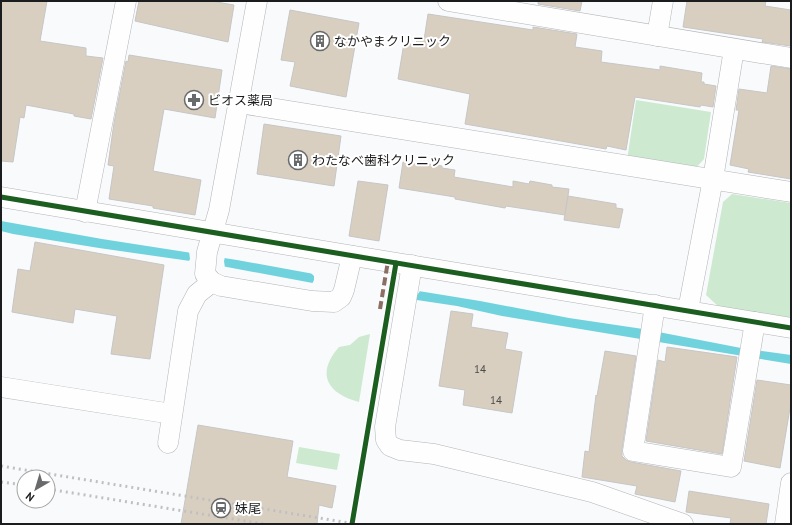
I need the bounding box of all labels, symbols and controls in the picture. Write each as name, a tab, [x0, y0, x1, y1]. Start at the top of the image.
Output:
building icon: なかやまクリニック	[309, 30, 331, 52]
place label: なかやまクリニック	[334, 33, 451, 50]
pharmacy icon: ビオス薬局	[183, 89, 205, 111]
place label: ビオス薬局	[208, 92, 273, 109]
building icon: わたなべ歯科クリニック	[287, 149, 309, 171]
place label: わたなべ歯科クリニック	[312, 152, 455, 169]
house number: 14	[474, 362, 486, 376]
house number: 14	[490, 393, 502, 407]
north arrow	[16, 469, 56, 509]
text: N	[23, 489, 37, 505]
station icon: 妹尾	[210, 497, 232, 519]
place label: 妹尾	[235, 500, 261, 517]

